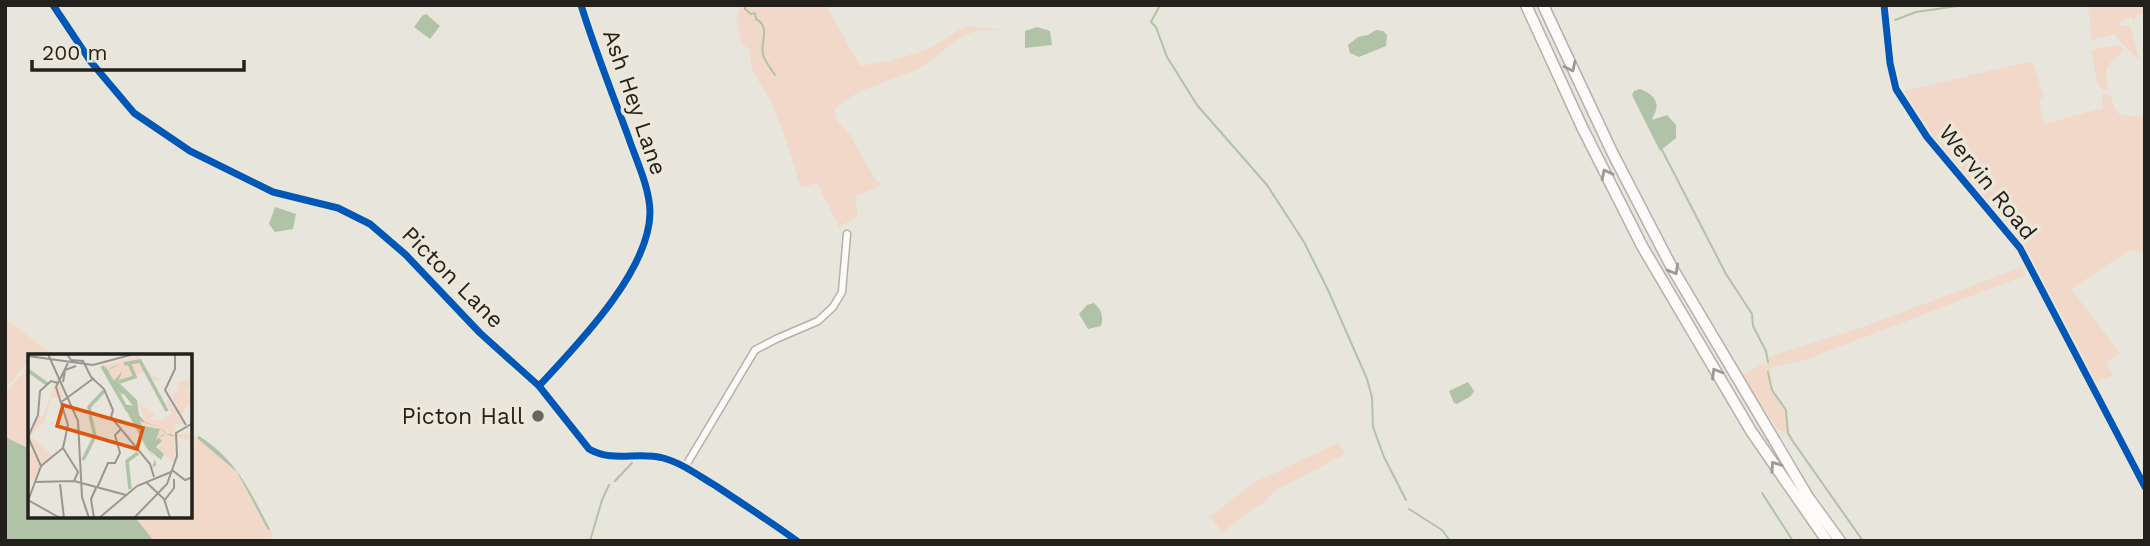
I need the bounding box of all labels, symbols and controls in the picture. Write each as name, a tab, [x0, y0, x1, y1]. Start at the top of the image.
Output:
street label: Ash Hey Lane	[597, 26, 672, 178]
scale bar	[32, 28, 243, 72]
text: 200 m	[42, 40, 108, 65]
one-way arrow	[1563, 60, 1577, 73]
street label: Wervin Road	[1933, 119, 2042, 245]
one-way arrow	[1600, 169, 1614, 181]
street label: Picton Lane	[396, 221, 509, 334]
one-way arrow	[1666, 263, 1679, 276]
inset map	[28, 354, 192, 518]
one-way arrow	[1711, 367, 1724, 380]
place label: Picton Hall	[402, 403, 524, 430]
marker: Picton Hall	[530, 408, 546, 424]
one-way arrow	[1771, 461, 1783, 474]

